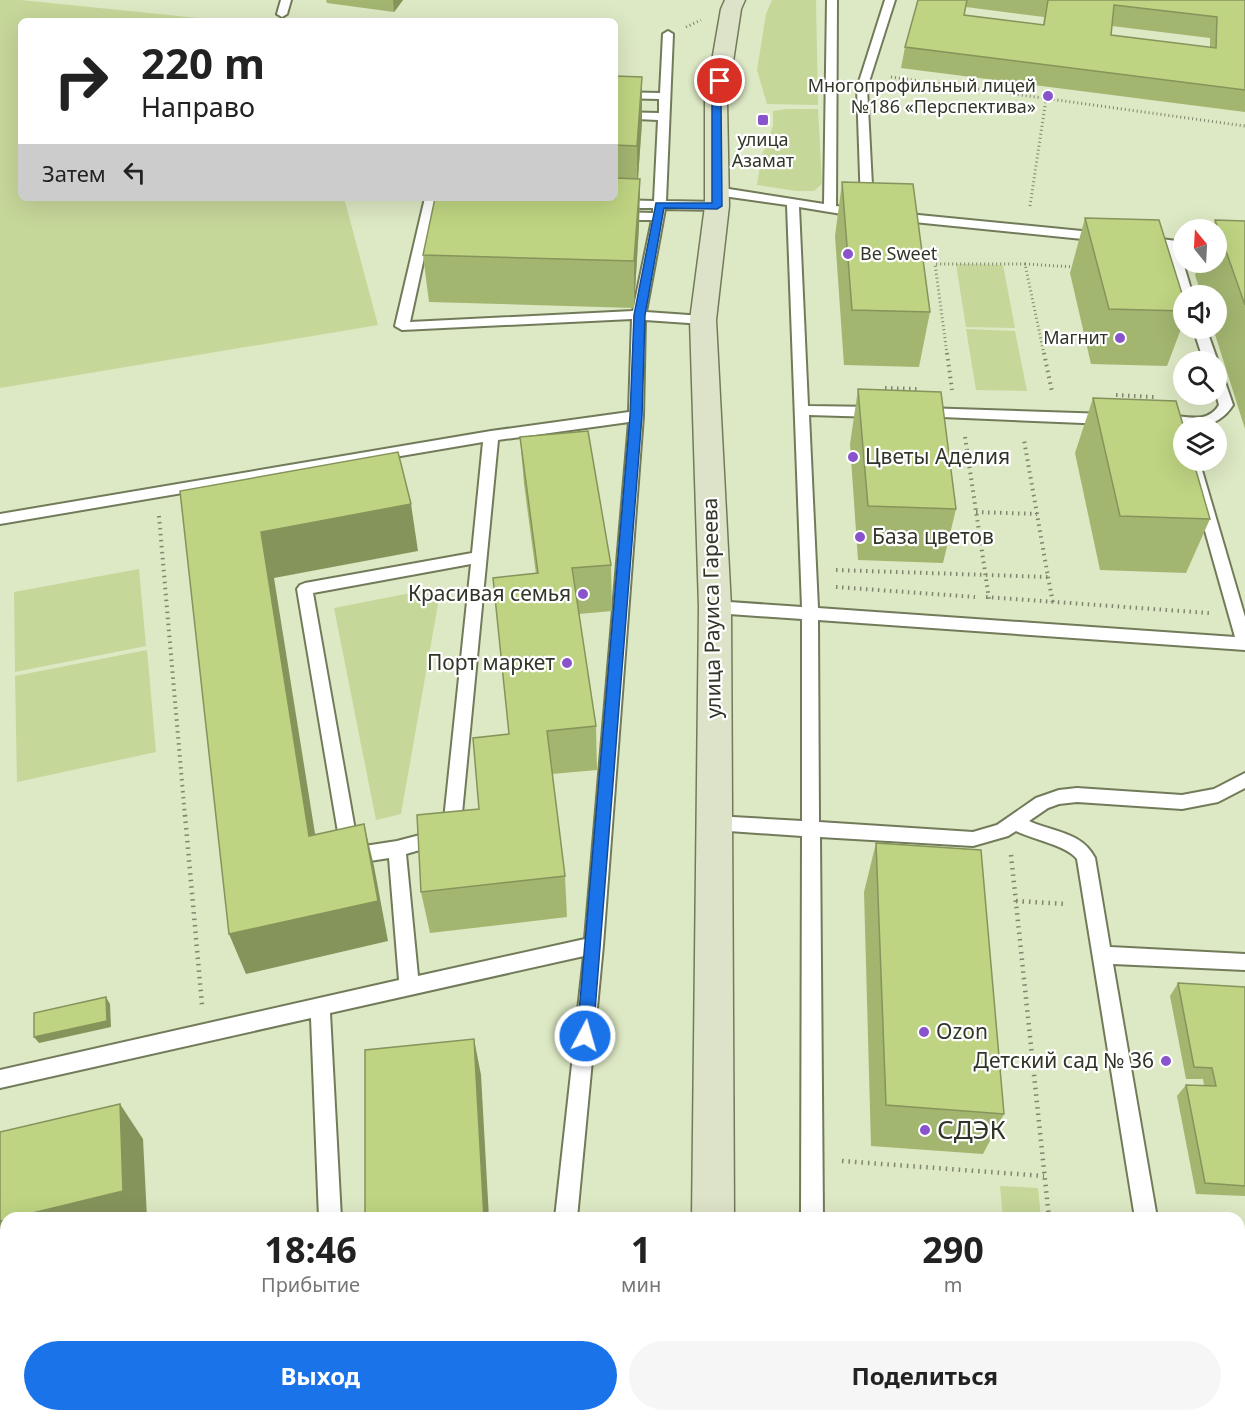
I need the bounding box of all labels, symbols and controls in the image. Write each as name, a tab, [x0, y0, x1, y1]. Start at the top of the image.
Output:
text: 220 m	[141, 34, 265, 91]
icon: right	[42, 42, 120, 120]
pin	[694, 55, 745, 106]
icon: arrive	[703, 64, 736, 97]
place label: Многопрофильный лицей №186 «Перспектива»	[808, 73, 1036, 118]
text: Направо	[141, 88, 255, 125]
marker: Многопрофильный лицей №186 «Перспектива»	[1041, 89, 1055, 103]
marker: улица Азамат	[756, 113, 770, 127]
place label: улица Азамат	[732, 127, 795, 172]
icon: left	[118, 156, 151, 189]
text: Затем	[42, 158, 106, 188]
north arrow	[1173, 219, 1227, 273]
map controls	[1173, 219, 1227, 471]
place label: Be Sweet	[860, 241, 938, 265]
marker: Be Sweet	[841, 247, 855, 261]
button: sound	[1173, 285, 1227, 339]
place label: Магнит	[1043, 325, 1109, 349]
marker: Магнит	[1113, 331, 1127, 345]
button: search	[1173, 351, 1227, 405]
button: layers	[1173, 417, 1227, 471]
place label: Цветы Аделия	[865, 442, 1010, 470]
marker: Цветы Аделия	[846, 450, 860, 464]
street label: улица Рауиса Гареева	[695, 497, 727, 719]
place label: База цветов	[872, 522, 994, 550]
marker: База цветов	[853, 530, 867, 544]
place label: Красивая семья	[408, 579, 571, 607]
marker: Красивая семья	[576, 587, 590, 601]
place label: Порт маркет	[427, 648, 555, 676]
marker: Порт маркет	[560, 656, 574, 670]
position arrow	[553, 1004, 617, 1068]
place label: Ozon	[936, 1017, 988, 1045]
marker: Ozon	[917, 1025, 931, 1039]
place label: Детский сад № 36	[974, 1046, 1154, 1074]
marker: Детский сад № 36	[1159, 1054, 1173, 1068]
place label: СДЭК	[937, 1111, 1006, 1147]
marker: СДЭК	[918, 1123, 932, 1137]
text: 18:46	[264, 1225, 357, 1274]
text: 1	[631, 1225, 651, 1274]
text: 290	[922, 1225, 984, 1274]
text: Прибытие	[261, 1271, 360, 1298]
text: мин	[621, 1271, 661, 1298]
text: m	[944, 1271, 962, 1298]
button: Выход	[24, 1341, 617, 1410]
button: Поделиться	[629, 1341, 1221, 1410]

